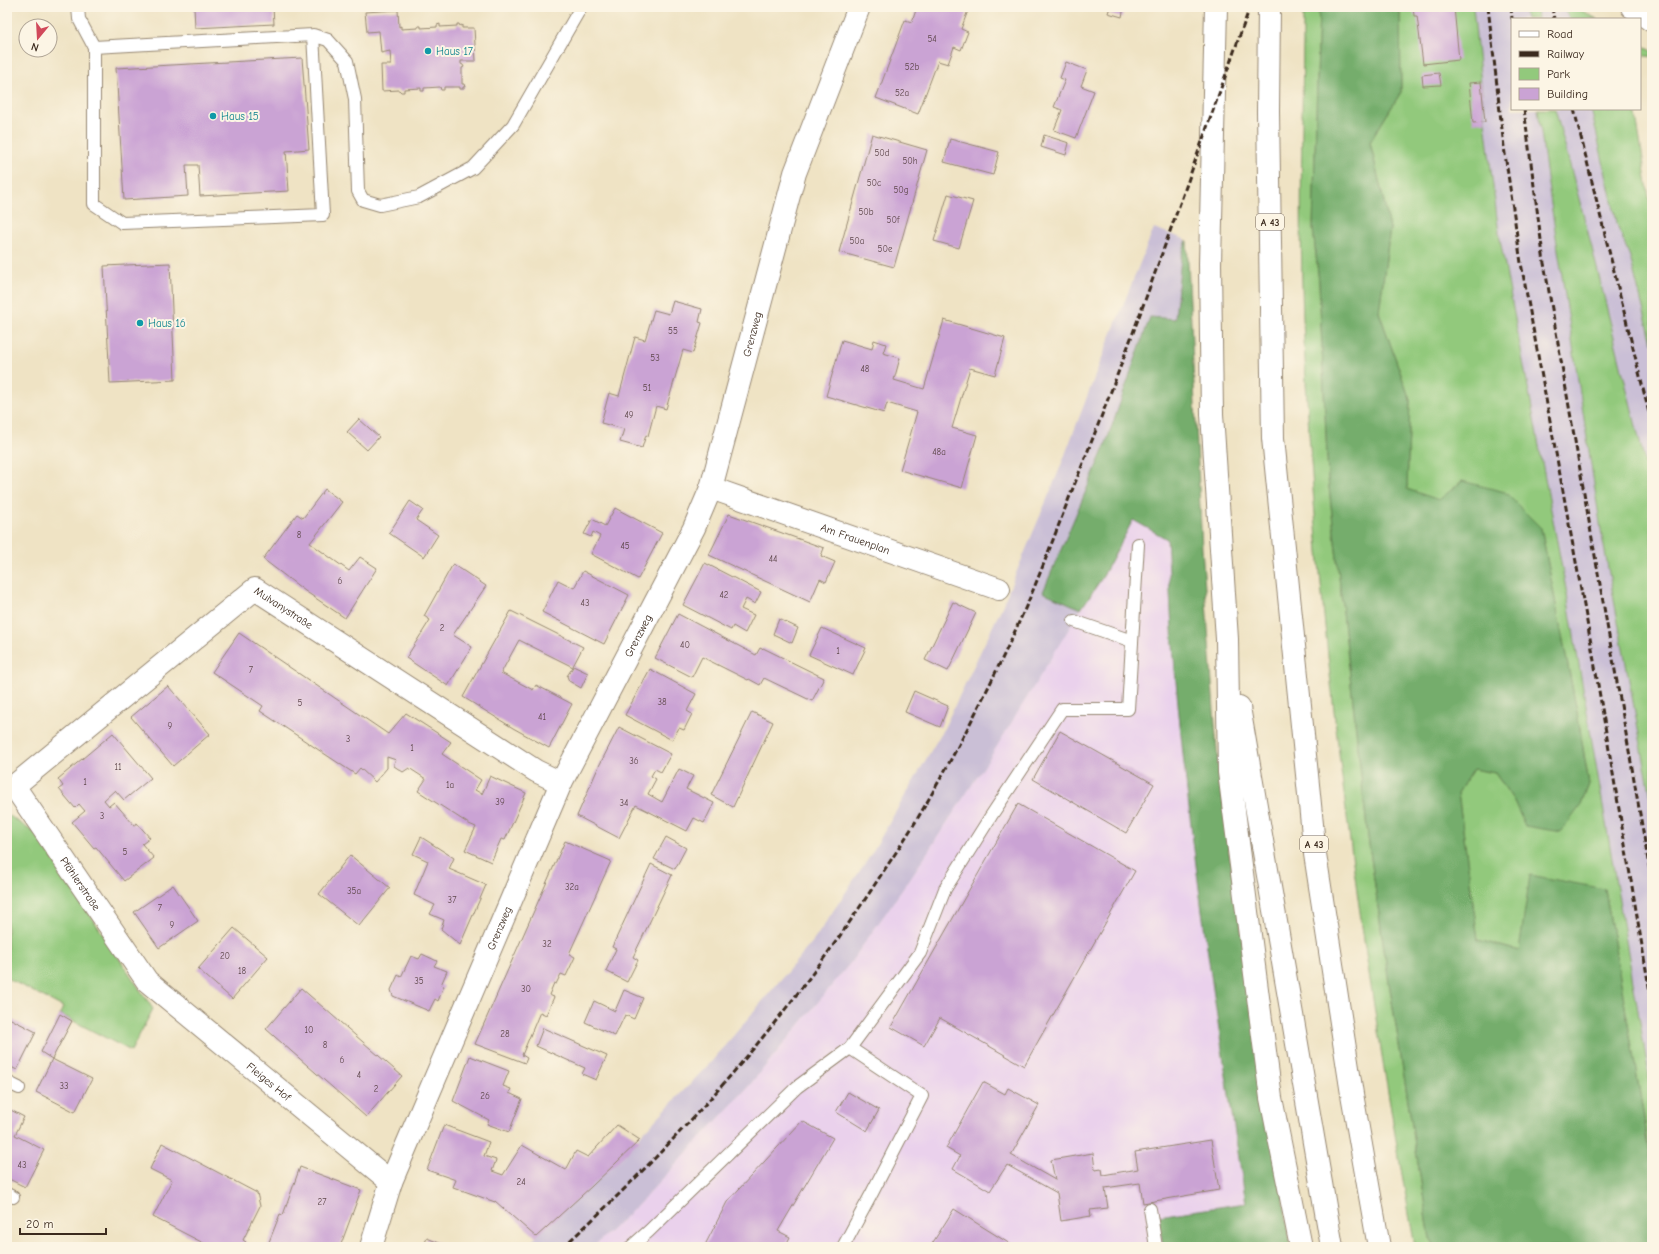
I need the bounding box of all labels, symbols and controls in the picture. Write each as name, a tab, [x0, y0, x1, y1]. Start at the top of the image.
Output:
north arrow	[18, 18, 58, 58]
legend	[1511, 18, 1641, 110]
text: Road	[1547, 27, 1573, 41]
house number: 54	[927, 34, 937, 44]
text: N	[30, 40, 40, 54]
place label: Haus 17	[436, 45, 473, 58]
marker: Haus 17	[423, 46, 433, 56]
text: Railway	[1547, 47, 1585, 61]
house number: 52b	[905, 62, 919, 72]
text: Park	[1547, 67, 1570, 81]
text: Building	[1547, 87, 1588, 101]
house number: 52a	[895, 88, 909, 98]
place label: Haus 15	[221, 110, 259, 123]
marker: Haus 15	[208, 111, 218, 121]
house number: 50d	[874, 148, 890, 158]
house number: 50h	[902, 156, 918, 166]
house number: 50c	[867, 178, 882, 188]
house number: 50g	[893, 185, 909, 195]
house number: 50b	[858, 207, 874, 217]
road number: A 43	[1256, 214, 1284, 230]
house number: 50f	[887, 215, 900, 225]
house number: 50a	[849, 236, 865, 246]
house number: 50e	[878, 244, 893, 254]
street label: Grenzweg	[740, 310, 765, 358]
place label: Haus 16	[148, 317, 186, 330]
marker: Haus 16	[135, 318, 145, 328]
house number: 55	[668, 326, 678, 336]
house number: 53	[650, 353, 660, 363]
house number: 48	[861, 364, 870, 374]
house number: 51	[643, 383, 652, 393]
house number: 49	[624, 410, 634, 420]
house number: 48a	[932, 447, 946, 457]
street label: Am Frauenplan	[819, 521, 892, 557]
house number: 8	[297, 530, 302, 540]
house number: 45	[620, 541, 630, 551]
house number: 44	[769, 554, 777, 564]
house number: 6	[338, 576, 343, 586]
street label: Mulvanystraße	[252, 584, 316, 632]
house number: 42	[719, 590, 729, 600]
house number: 43	[581, 598, 589, 608]
street label: Grenzweg	[622, 612, 655, 659]
house number: 2	[440, 623, 445, 633]
house number: 40	[680, 640, 690, 650]
house number: 1	[836, 646, 840, 656]
house number: 7	[249, 665, 254, 675]
house number: 38	[657, 697, 667, 707]
house number: 5	[298, 698, 303, 708]
house number: 41	[538, 712, 546, 722]
house number: 9	[168, 721, 173, 731]
house number: 3	[346, 734, 350, 744]
house number: 1	[410, 743, 414, 753]
house number: 36	[629, 756, 639, 766]
house number: 11	[114, 762, 122, 772]
house number: 1	[83, 777, 87, 787]
house number: 1a	[446, 780, 454, 790]
house number: 39	[495, 797, 505, 807]
house number: 34	[620, 798, 628, 808]
house number: 3	[100, 811, 104, 821]
road number: A 43	[1300, 836, 1328, 852]
house number: 5	[123, 847, 128, 857]
street label: Pfählerstraße	[57, 855, 103, 913]
house number: 32a	[565, 882, 579, 892]
house number: 35a	[347, 886, 361, 896]
house number: 37	[448, 895, 457, 905]
house number: 7	[158, 903, 163, 913]
street label: Grenzweg	[485, 904, 515, 952]
house number: 9	[170, 920, 175, 930]
house number: 32	[542, 939, 552, 949]
house number: 20	[220, 951, 230, 961]
house number: 18	[238, 966, 246, 976]
house number: 35	[414, 976, 424, 986]
house number: 30	[521, 984, 531, 994]
house number: 10	[304, 1025, 314, 1035]
house number: 28	[500, 1029, 510, 1039]
house number: 8	[323, 1040, 328, 1050]
house number: 6	[340, 1055, 345, 1065]
street label: Fleiges Hof	[244, 1060, 294, 1104]
house number: 4	[357, 1070, 361, 1080]
house number: 33	[59, 1081, 69, 1091]
house number: 2	[374, 1084, 379, 1094]
house number: 26	[480, 1091, 490, 1101]
house number: 43	[18, 1160, 26, 1170]
house number: 24	[516, 1177, 526, 1187]
house number: 27	[318, 1197, 327, 1207]
scale bar	[20, 1210, 106, 1236]
text: 20 m	[26, 1217, 54, 1231]

